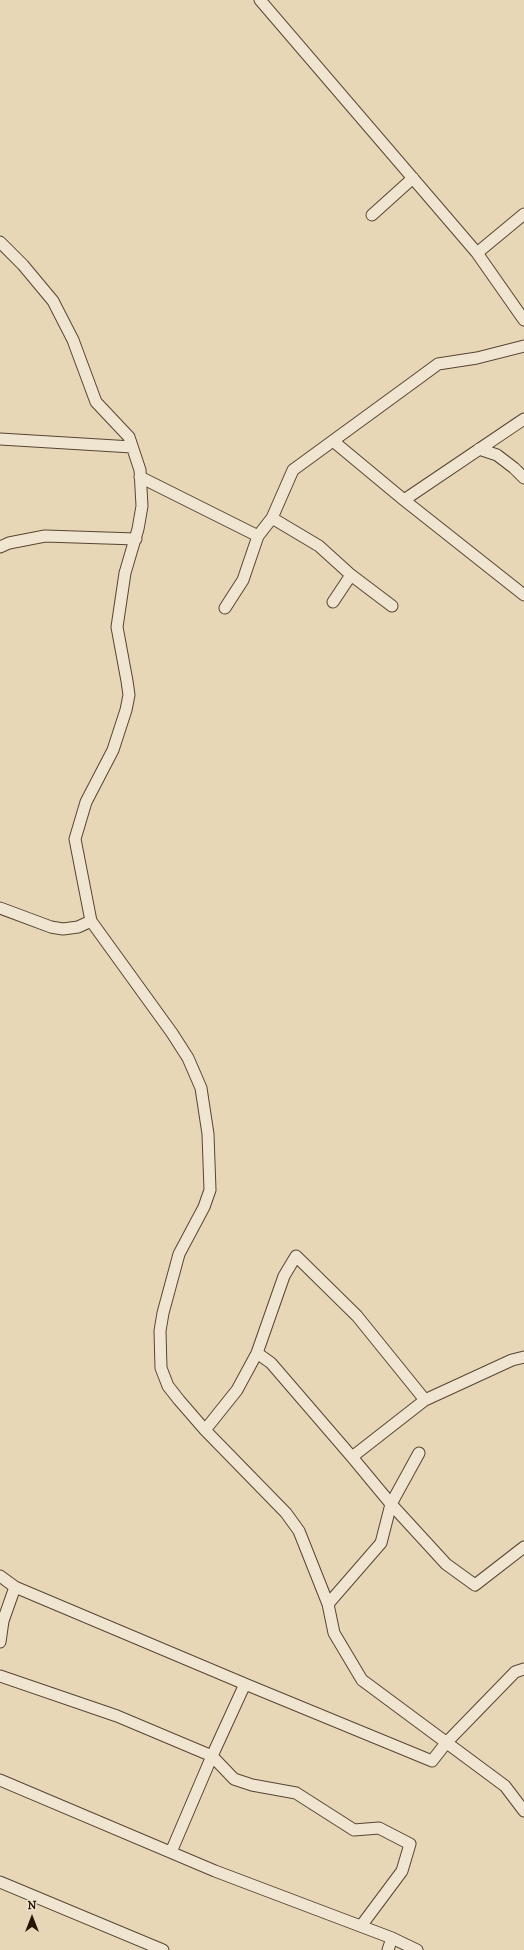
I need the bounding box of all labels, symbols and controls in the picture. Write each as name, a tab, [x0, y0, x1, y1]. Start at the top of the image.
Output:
north arrow	[12, 1898, 52, 1938]
text: N	[27, 1899, 37, 1913]

